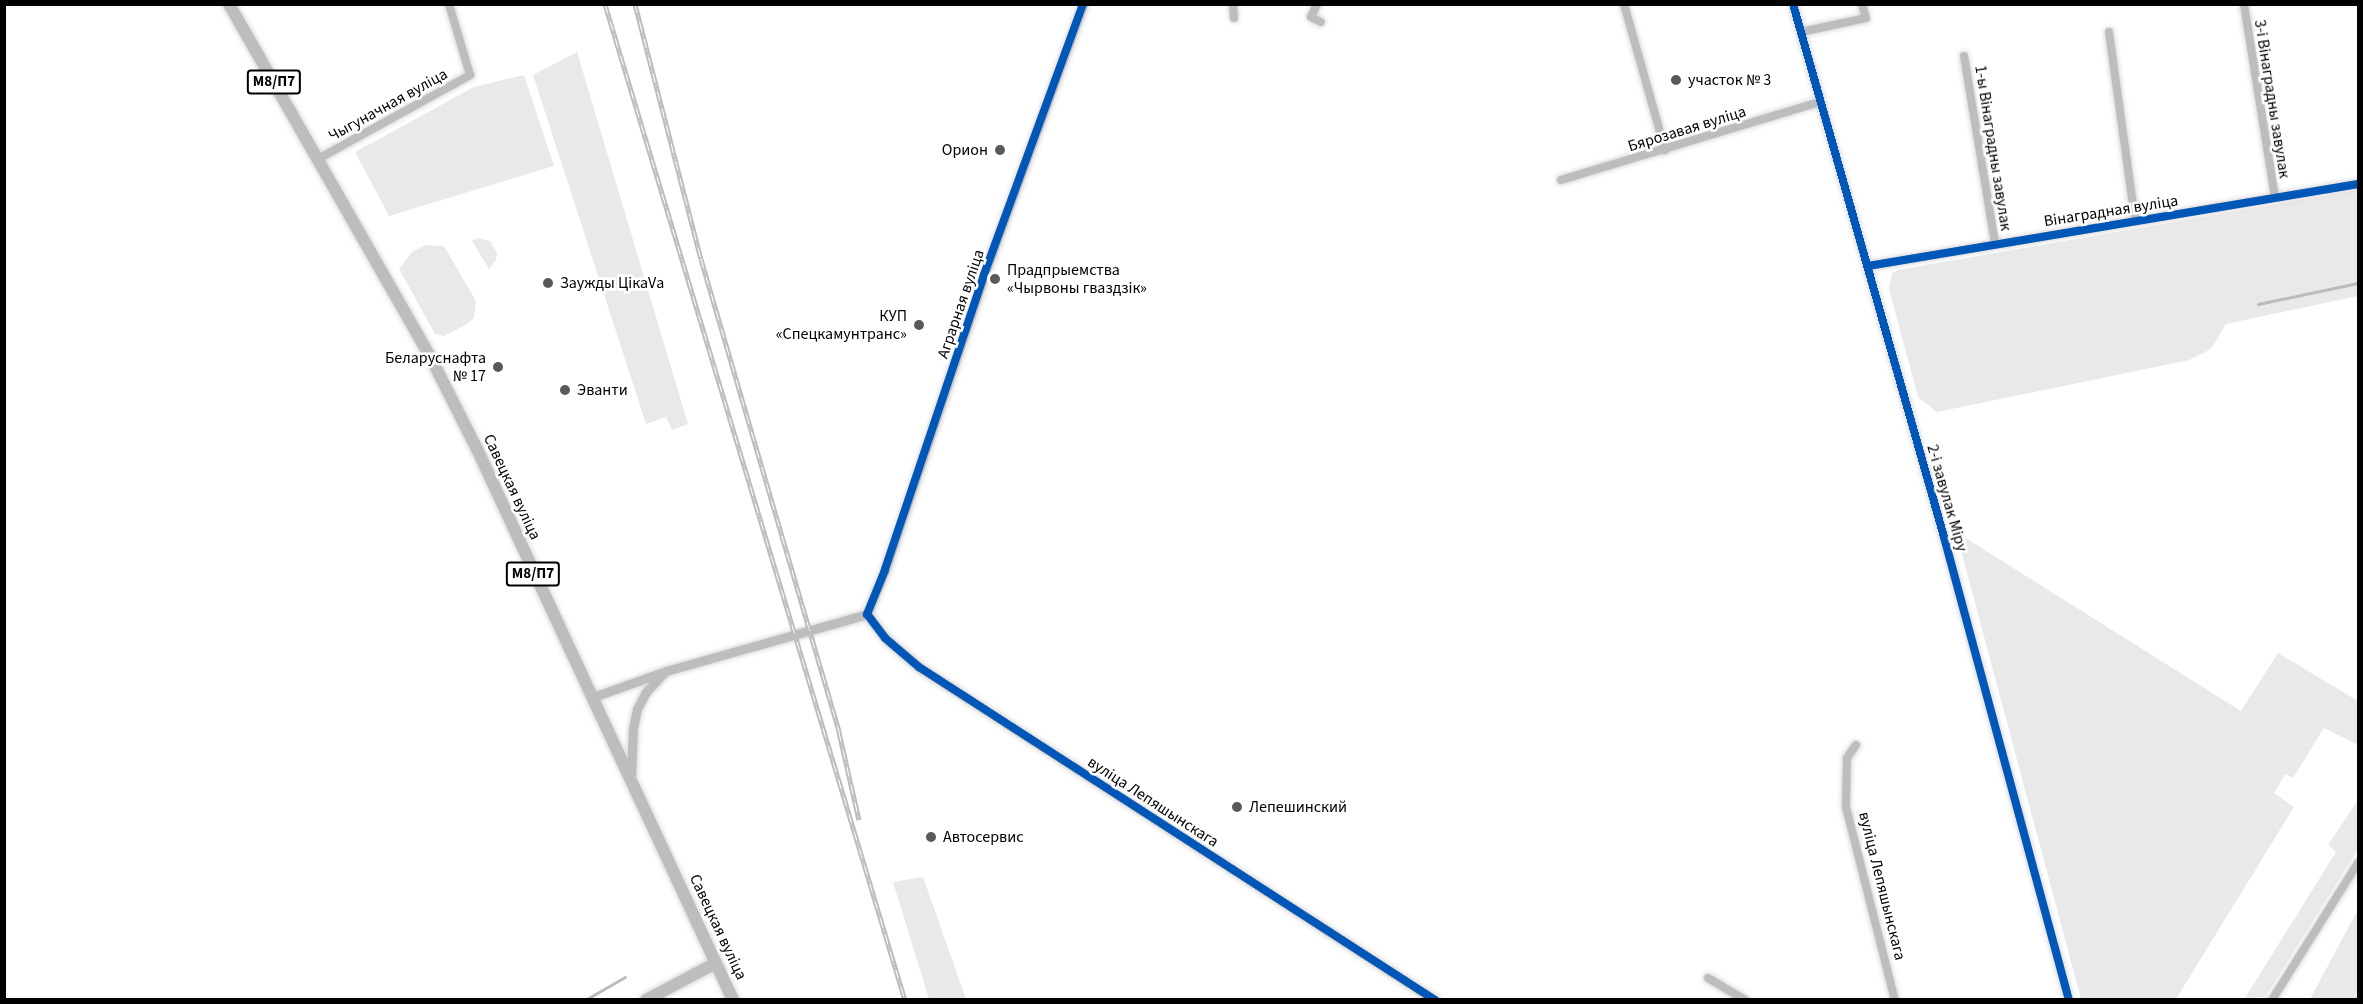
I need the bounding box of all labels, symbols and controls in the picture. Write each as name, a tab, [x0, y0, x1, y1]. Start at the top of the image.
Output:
street label: 3-і Вінаградны завулак	[2250, 18, 2294, 180]
street label: Чыгуначная вуліца	[325, 64, 451, 146]
street label: 1-ы Вінаградны завулак	[1970, 64, 2016, 232]
road number: М8/П7	[246, 70, 302, 94]
place label: участок № 3	[1688, 70, 1771, 90]
marker: участок № 3	[1669, 73, 1683, 87]
street label: Бярозавая вуліца	[1626, 102, 1748, 156]
place label: Орион	[942, 140, 988, 160]
marker: Орион	[993, 143, 1007, 157]
street label: Вінаградная вуліца	[2043, 191, 2179, 231]
street label: Аграрная вуліца	[933, 247, 989, 361]
place label: Прадпрыемства «Чырвоны гваздзік»	[1007, 260, 1147, 298]
marker: Прадпрыемства «Чырвоны гваздзік»	[988, 272, 1002, 286]
place label: Заужды ЦікаVа	[560, 273, 664, 293]
marker: Заужды ЦікаVа	[541, 276, 555, 290]
place label: КУП «Спецкамунтранс»	[776, 306, 907, 344]
marker: КУП «Спецкамунтранс»	[912, 318, 926, 332]
place label: Беларуснафта № 17	[385, 348, 486, 386]
marker: Беларуснафта № 17	[491, 360, 505, 374]
place label: Эванти	[577, 380, 628, 400]
marker: Эванти	[558, 383, 572, 397]
street label: Савецкая вуліца	[479, 431, 545, 543]
street label: 2-і завулак Міру	[1923, 442, 1971, 554]
road number: М8/П7	[504, 562, 562, 586]
street label: вуліца Лепяшынскага	[1084, 753, 1222, 851]
place label: Лепешинский	[1249, 797, 1347, 817]
marker: Лепешинский	[1230, 800, 1244, 814]
street label: вуліца Лепяшынскага	[1854, 810, 1910, 962]
place label: Автосервис	[943, 827, 1024, 847]
marker: Автосервис	[924, 830, 938, 844]
street label: Савецкая вуліца	[685, 871, 751, 983]

